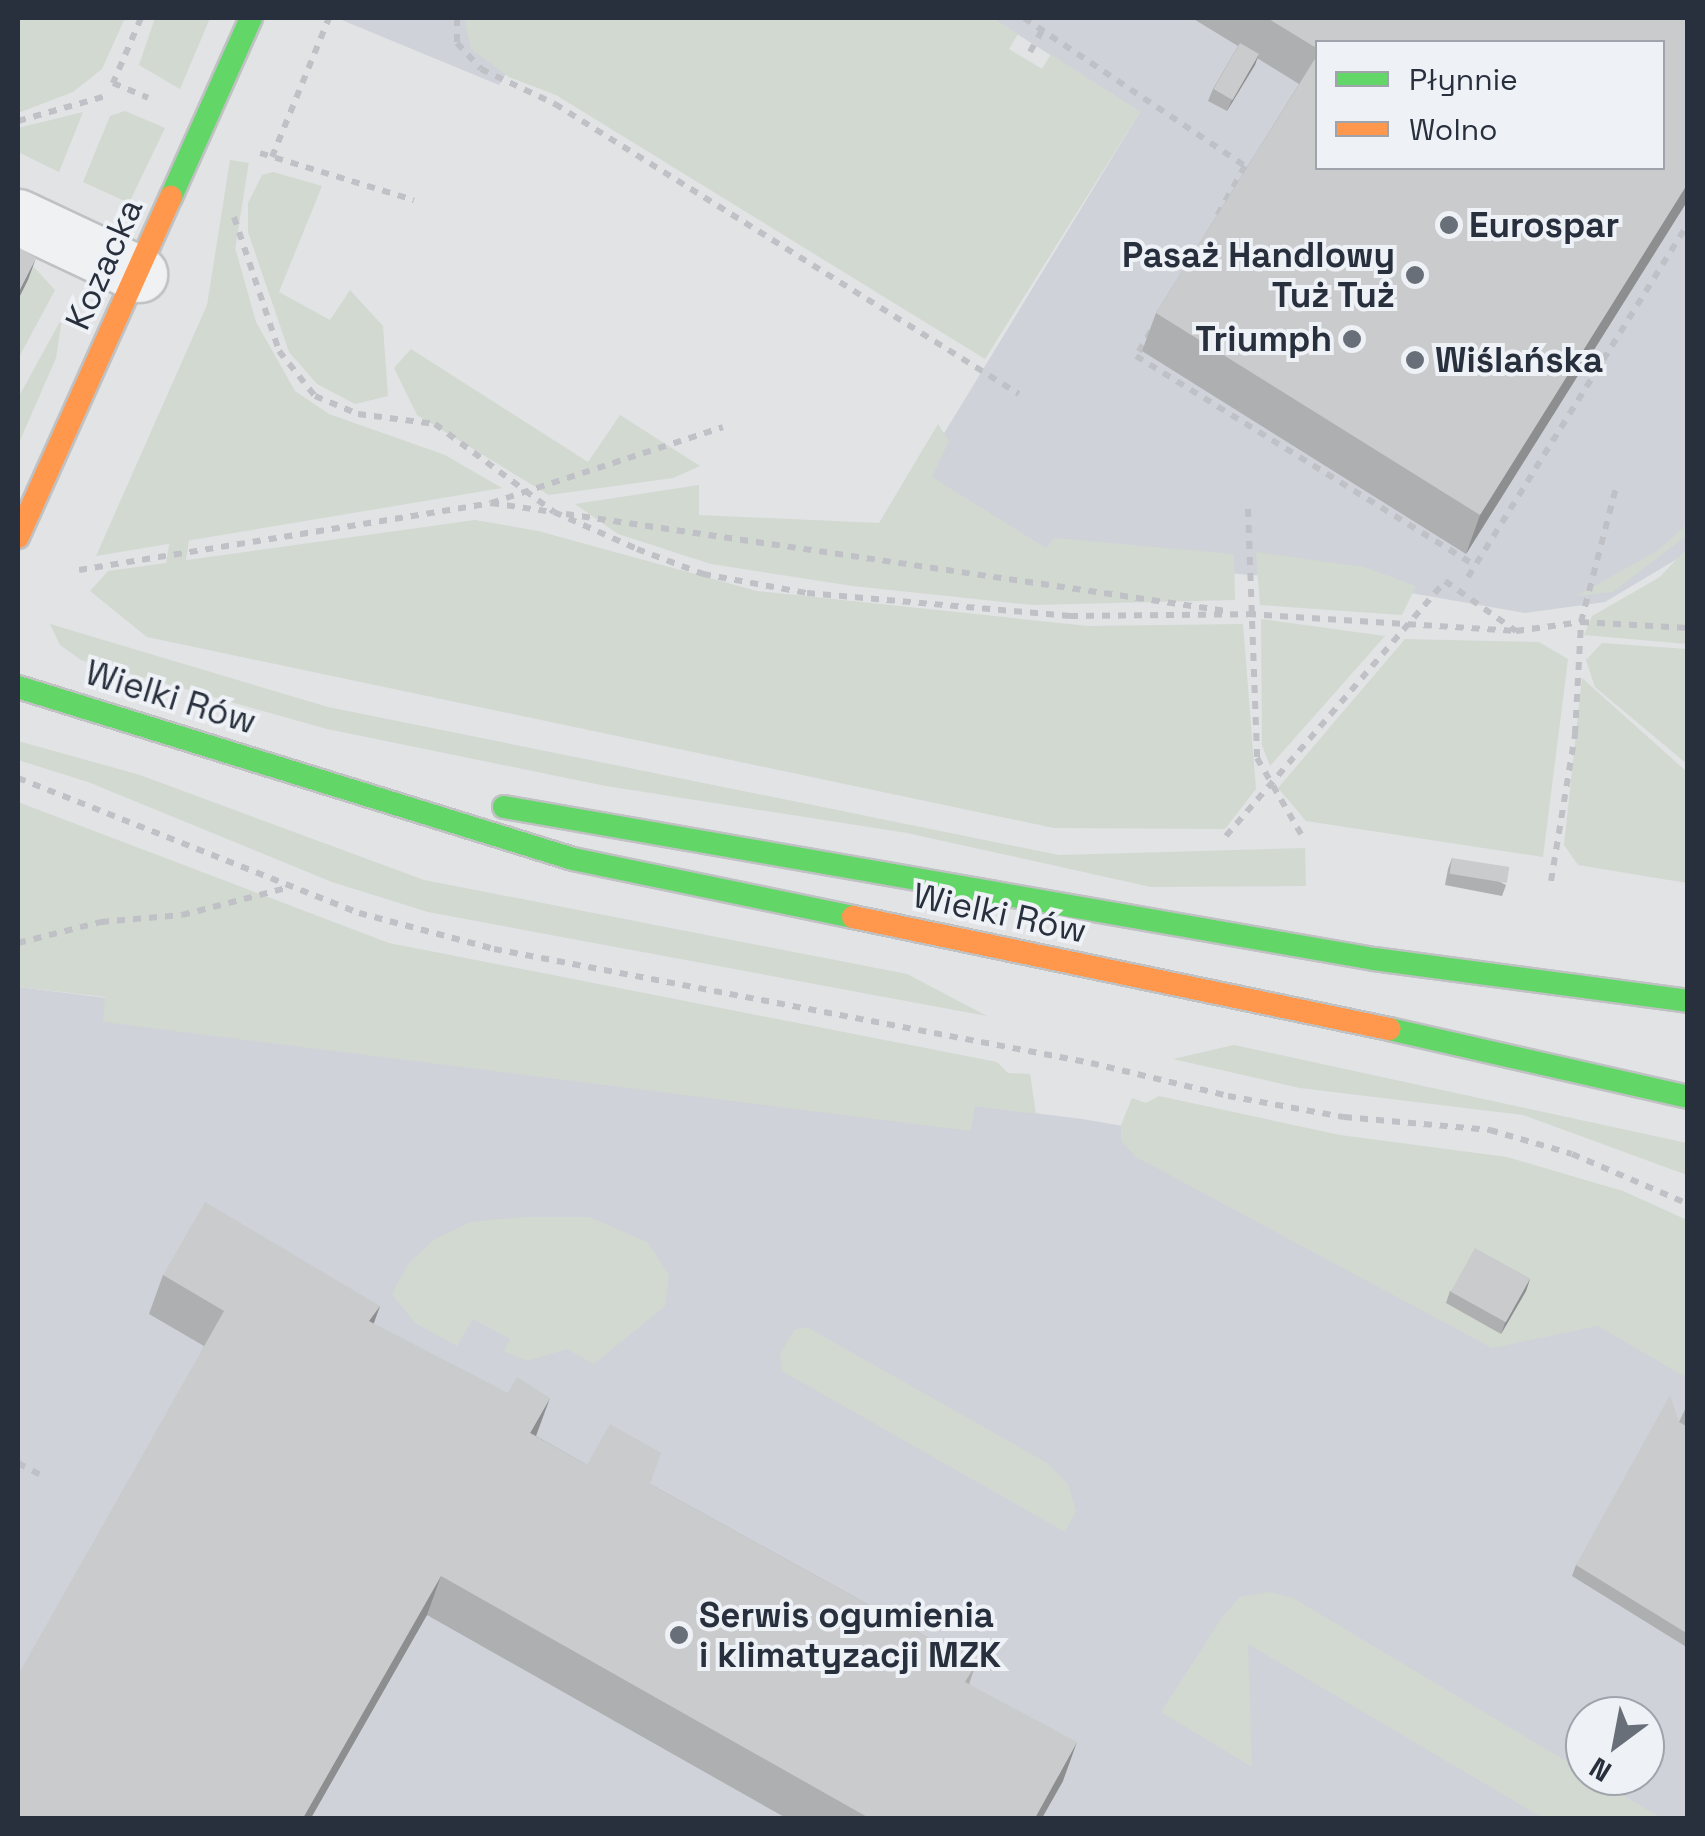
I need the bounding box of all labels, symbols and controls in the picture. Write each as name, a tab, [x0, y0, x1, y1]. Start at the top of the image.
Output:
legend	[1315, 40, 1665, 170]
text: Płynnie	[1409, 60, 1518, 99]
text: Wolno	[1409, 110, 1498, 149]
street label: Kozacka	[57, 192, 151, 336]
place label: Eurospar	[1469, 204, 1619, 246]
marker: Eurospar	[1438, 214, 1460, 236]
place label: Pasaż Handlowy Tuż Tuż	[1122, 234, 1395, 316]
marker: Pasaż Handlowy Tuż Tuż	[1404, 264, 1426, 286]
place label: Triumph	[1195, 318, 1332, 360]
marker: Triumph	[1341, 328, 1363, 350]
place label: Wiślańska	[1435, 339, 1603, 381]
marker: Wiślańska	[1404, 349, 1426, 371]
street label: Wielki Rów	[81, 651, 261, 743]
street label: Wielki Rów	[909, 874, 1091, 952]
place label: Serwis ogumienia i klimatyzacji MZK	[699, 1594, 1001, 1676]
marker: Serwis ogumienia i klimatyzacji MZK	[668, 1624, 690, 1646]
north arrow	[1565, 1696, 1665, 1796]
text: N	[1583, 1750, 1618, 1790]

